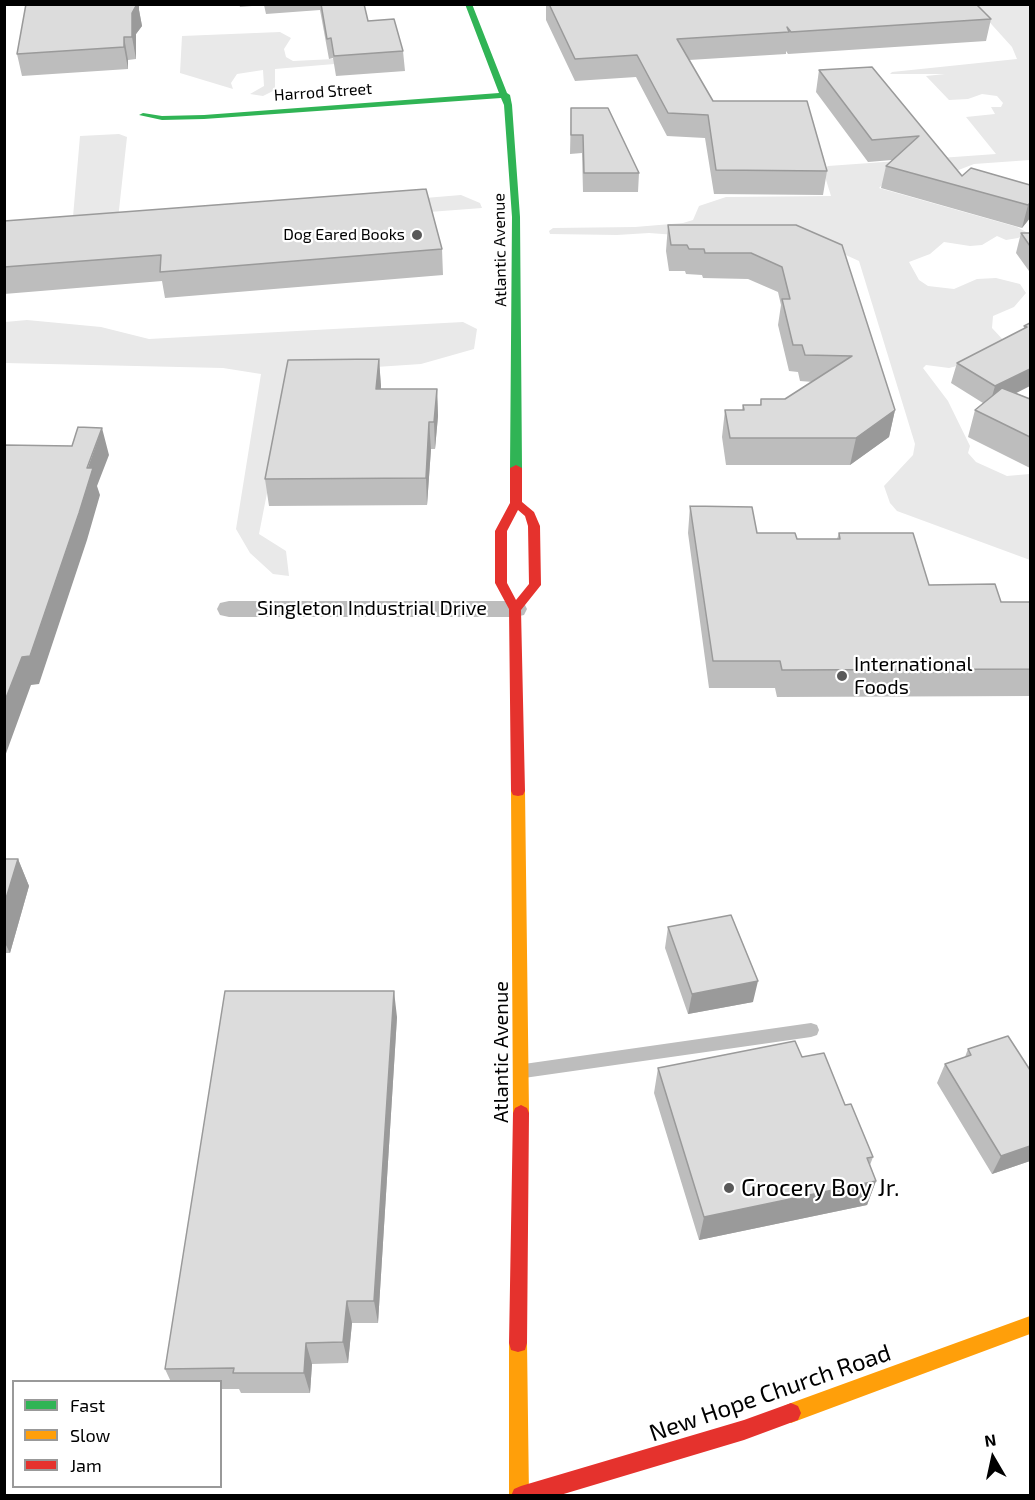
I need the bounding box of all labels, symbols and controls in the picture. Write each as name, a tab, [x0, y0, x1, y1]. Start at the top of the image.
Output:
street label: Harrod Street	[273, 79, 373, 105]
street label: Atlantic Avenue	[489, 193, 511, 307]
place label: Dog Eared Books	[283, 225, 405, 245]
marker: Dog Eared Books	[410, 228, 424, 242]
street label: Singleton Industrial Drive	[257, 596, 487, 620]
place label: International Foods	[854, 652, 972, 699]
marker: International Foods	[835, 669, 849, 683]
street label: Atlantic Avenue	[489, 981, 513, 1123]
place label: Grocery Boy Jr.	[741, 1174, 900, 1202]
marker: Grocery Boy Jr.	[722, 1181, 736, 1195]
street label: New Hope Church Road	[645, 1338, 895, 1448]
legend	[12, 1380, 222, 1488]
text: Fast	[70, 1394, 105, 1416]
text: Slow	[70, 1424, 110, 1446]
north arrow	[963, 1428, 1023, 1488]
text: N	[983, 1429, 997, 1450]
text: Jam	[70, 1454, 102, 1476]

